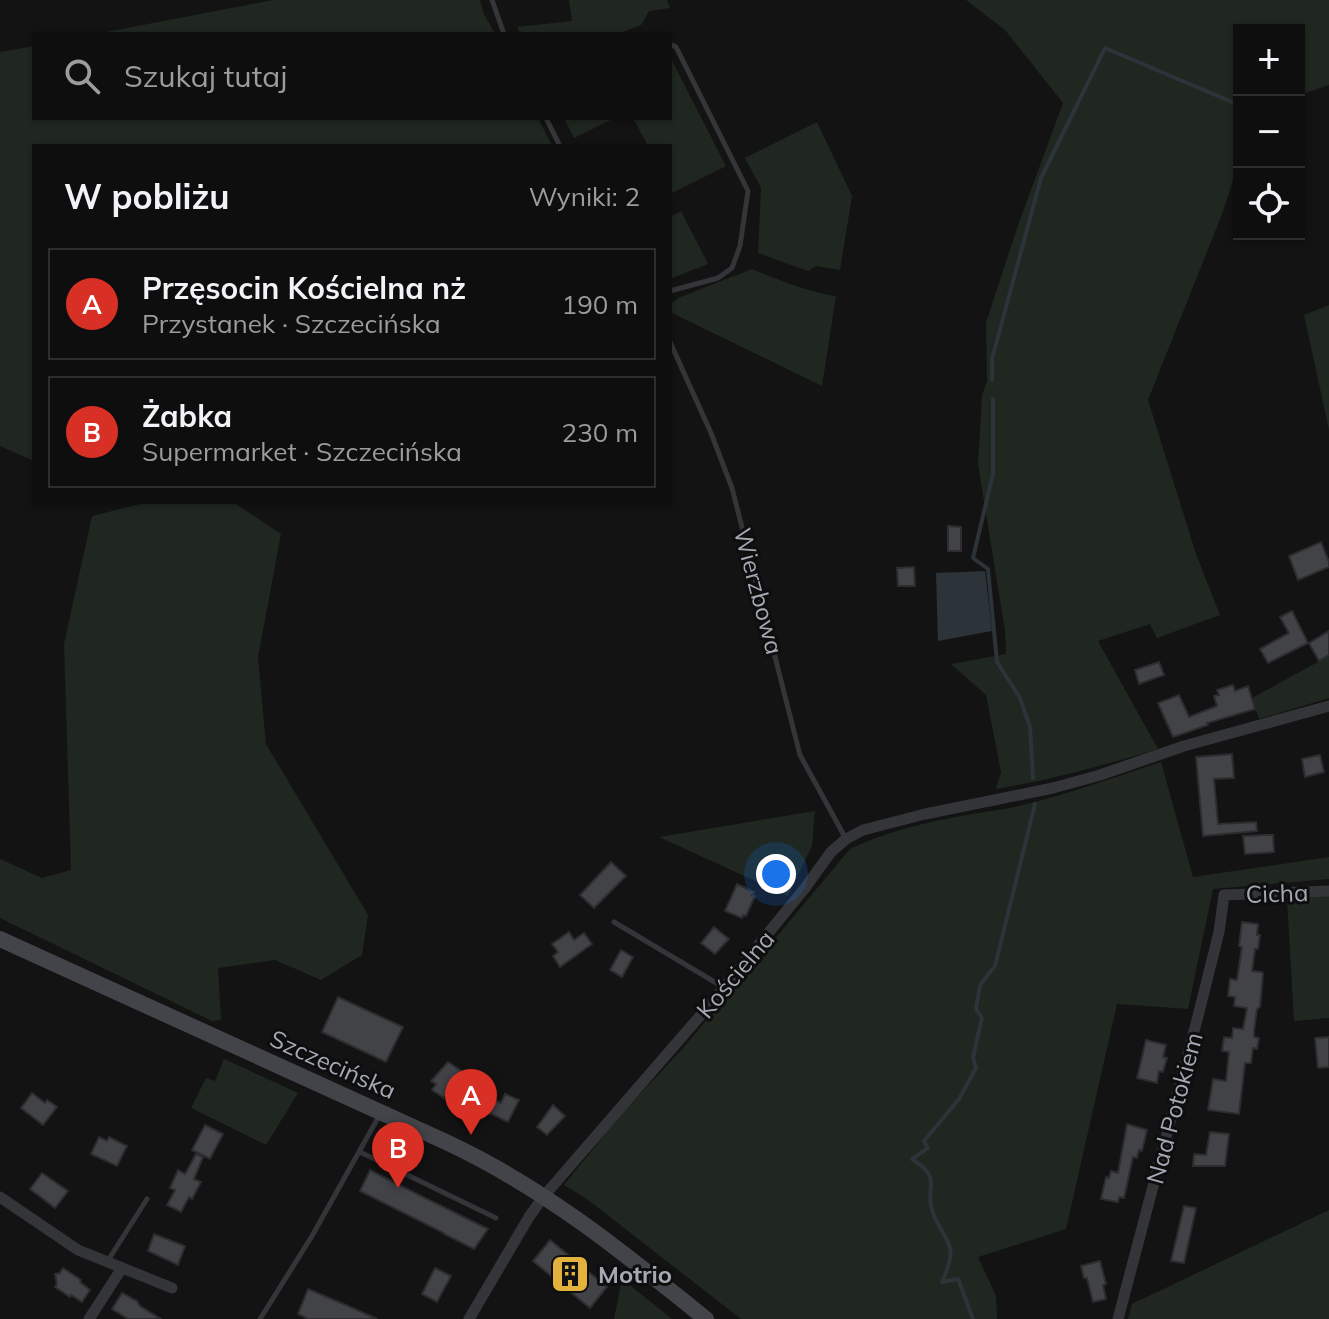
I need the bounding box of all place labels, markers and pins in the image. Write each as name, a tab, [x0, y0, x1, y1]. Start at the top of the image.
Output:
pin: A	[445, 1069, 497, 1135]
pin: B	[372, 1122, 424, 1188]
building icon: Motrio	[549, 1253, 591, 1295]
place label: Motrio	[598, 1259, 672, 1289]

